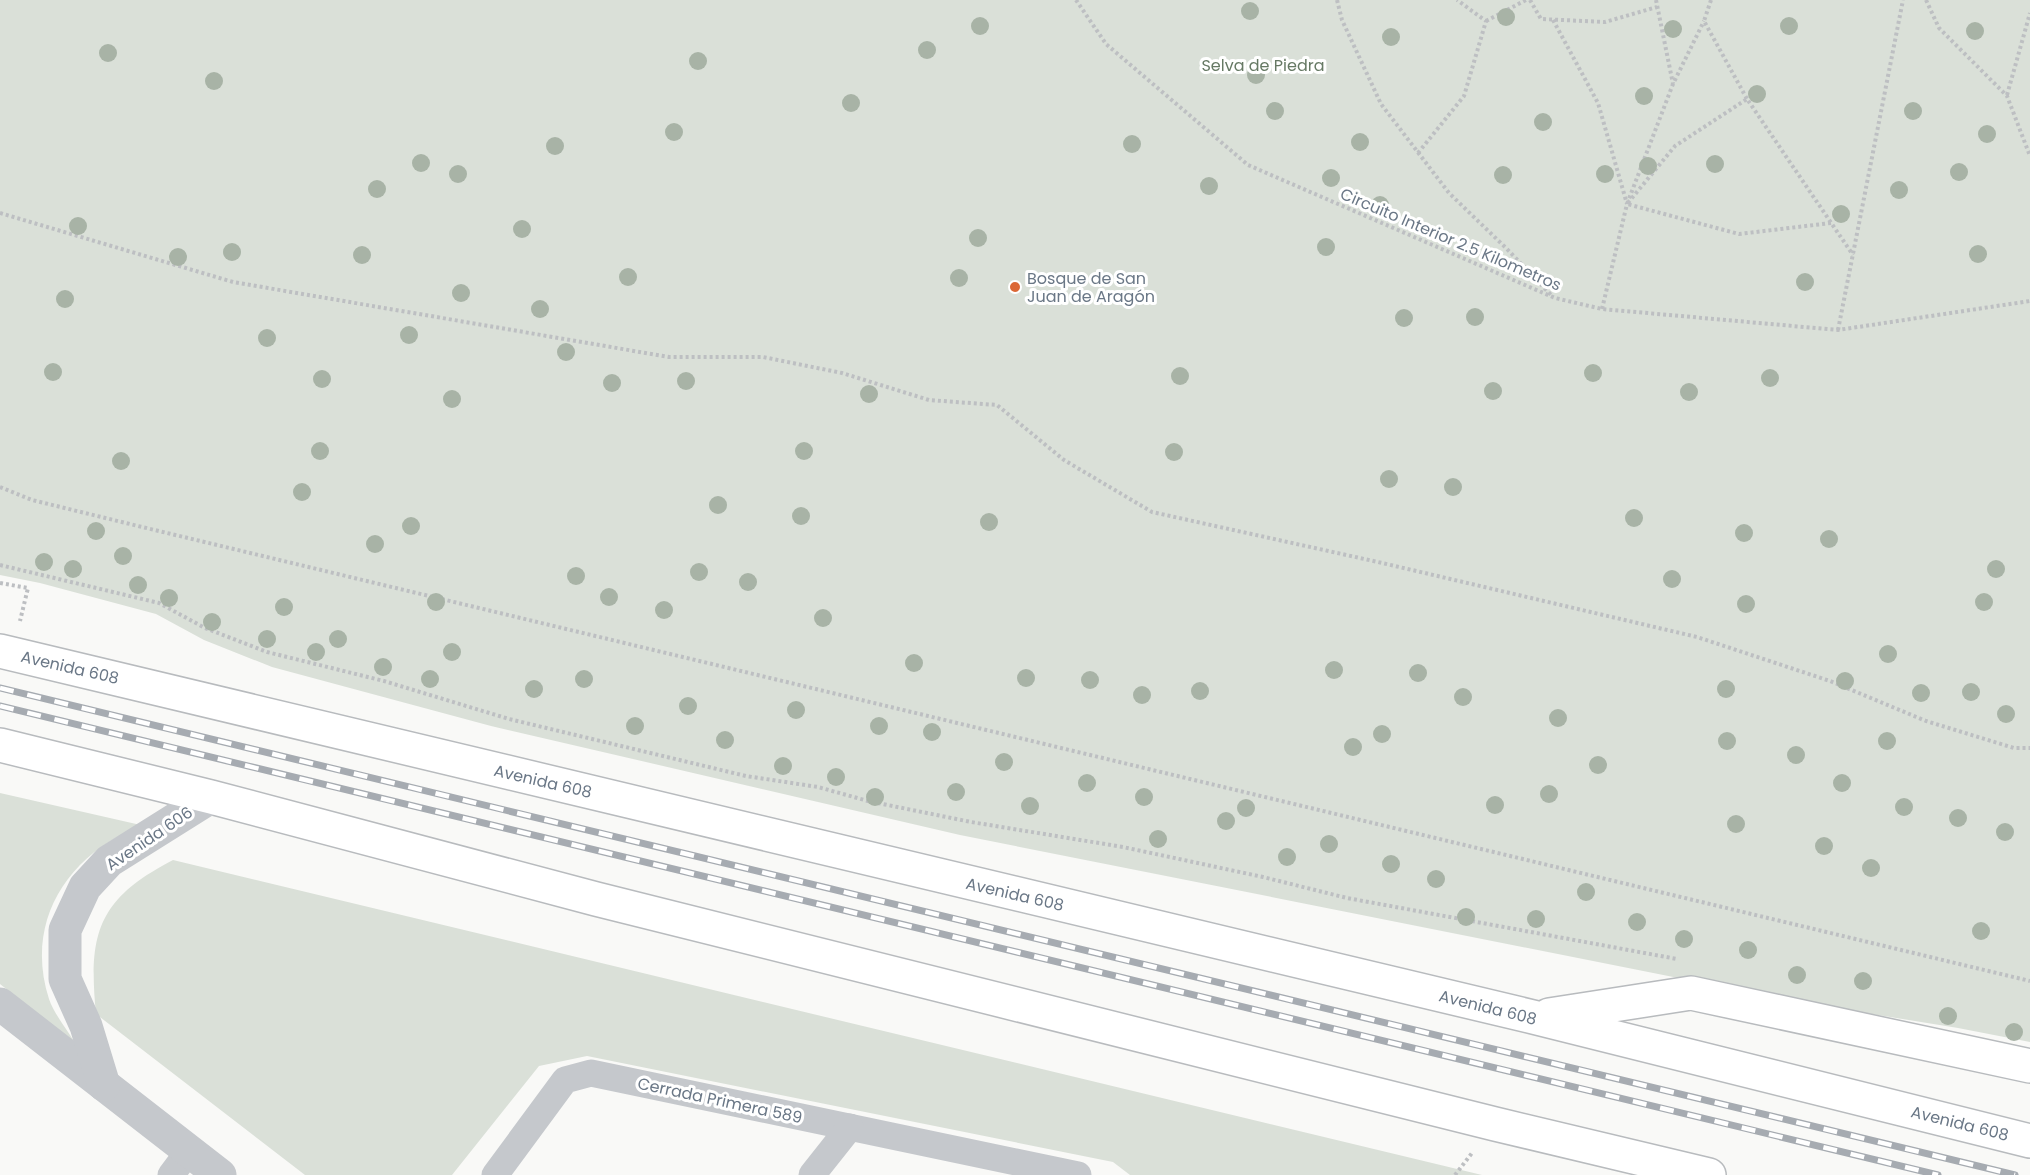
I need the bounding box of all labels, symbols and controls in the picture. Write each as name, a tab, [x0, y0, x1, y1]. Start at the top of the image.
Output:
park label: Selva de Piedra	[1201, 54, 1325, 77]
street label: Circuito Interior 2.5 Kilometros	[1337, 182, 1565, 297]
place label: Bosque de San Juan de Aragón	[1027, 267, 1155, 308]
marker: Bosque de San Juan de Aragón	[1008, 280, 1022, 294]
street label: Avenida 608	[19, 645, 121, 690]
street label: Avenida 608	[492, 759, 594, 804]
street label: Avenida 606	[101, 801, 197, 876]
street label: Avenida 608	[964, 872, 1066, 917]
street label: Avenida 608	[1437, 984, 1539, 1031]
street label: Cerrada Primera 589	[635, 1072, 804, 1129]
street label: Avenida 608	[1909, 1100, 2011, 1147]

